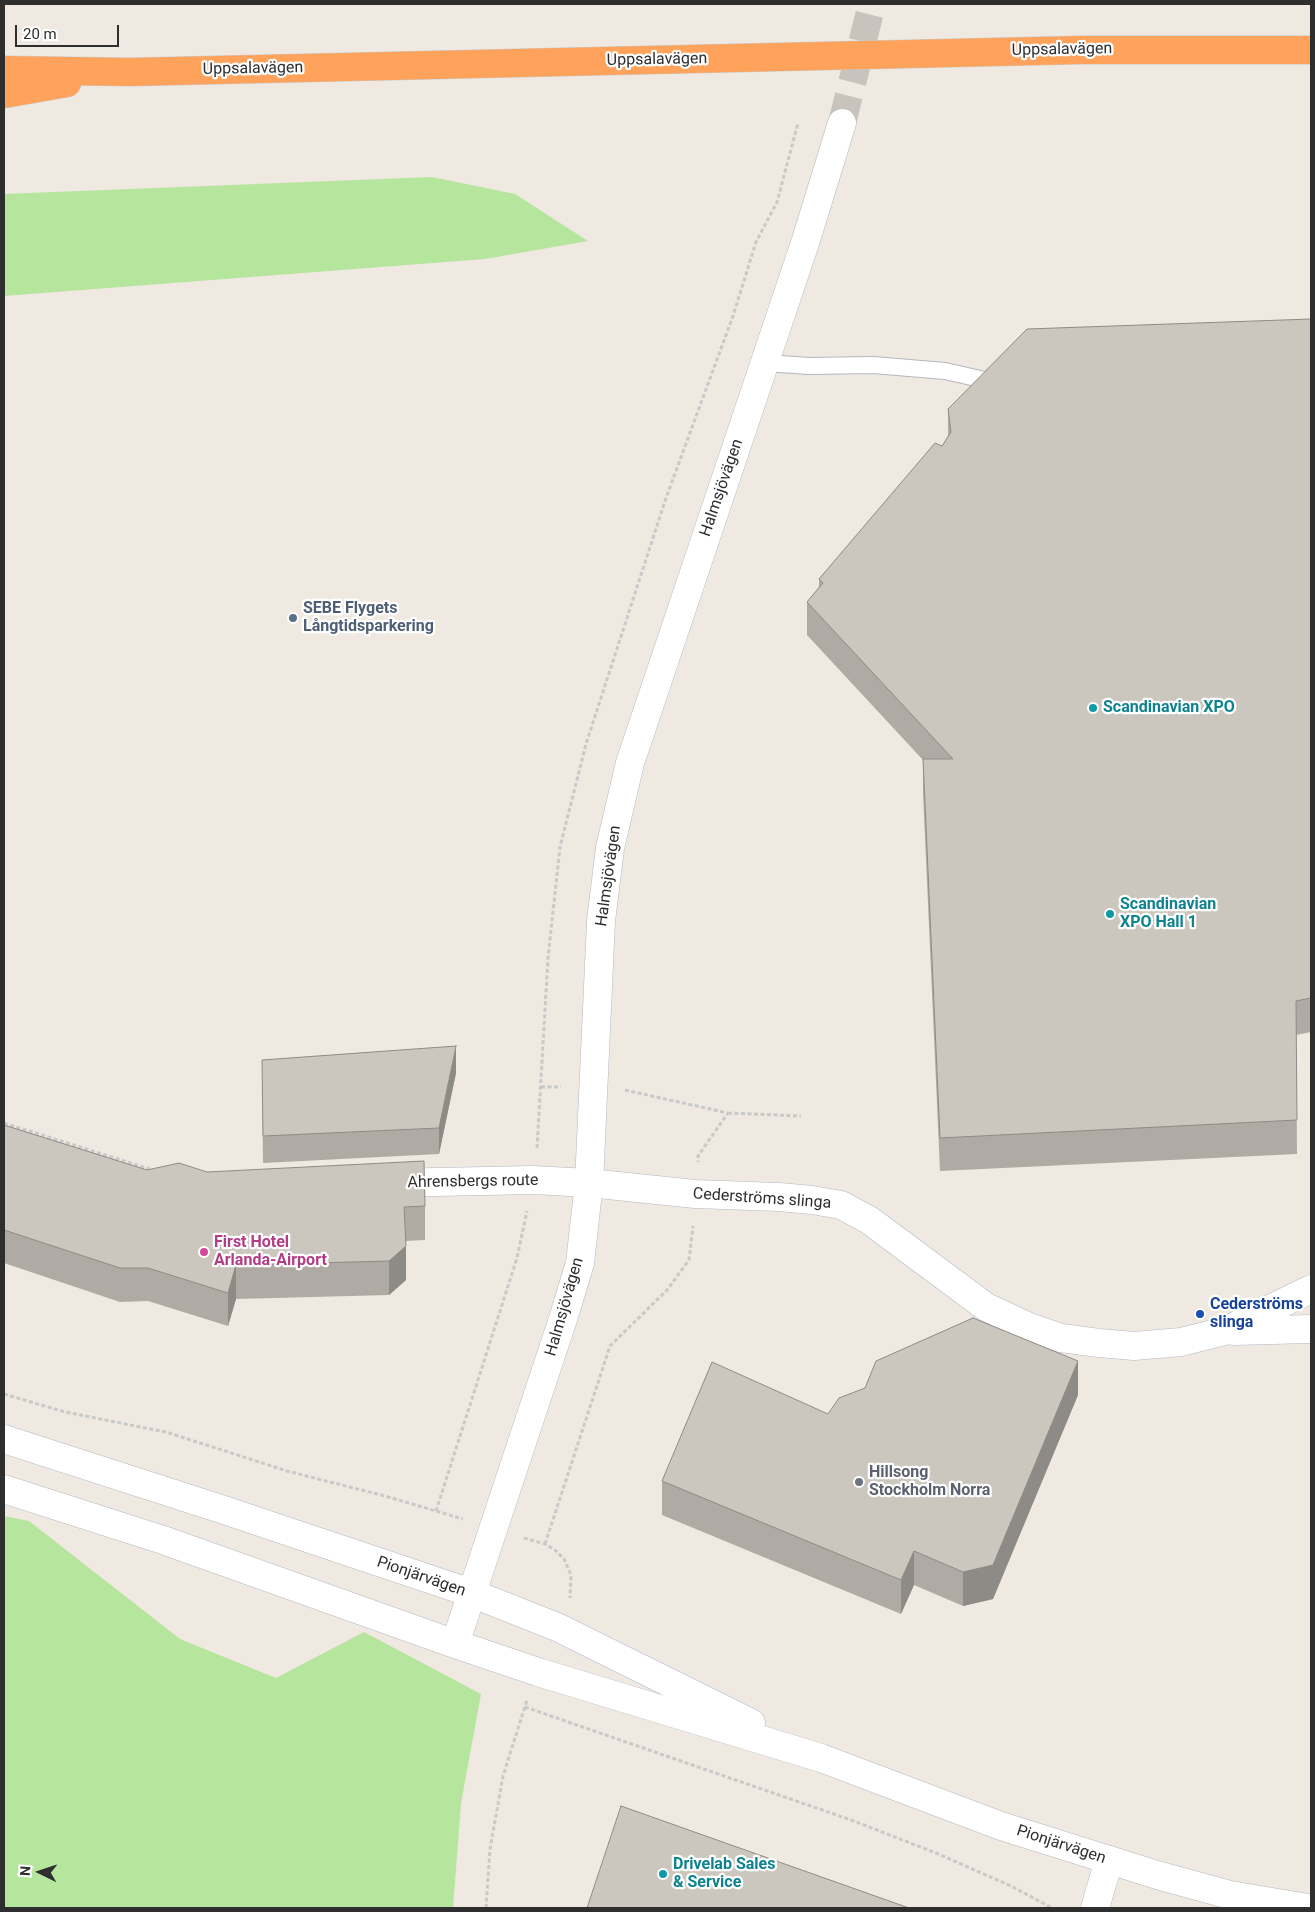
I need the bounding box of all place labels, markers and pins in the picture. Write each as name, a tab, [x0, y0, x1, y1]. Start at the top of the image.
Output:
place label: SEBE Flygets Långtidsparkering	[303, 599, 434, 637]
marker: SEBE Flygets Långtidsparkering	[287, 612, 299, 624]
place label: Scandinavian XPO	[1103, 698, 1235, 718]
marker: Scandinavian XPO	[1087, 702, 1099, 714]
place label: Scandinavian XPO Hall 1	[1120, 895, 1216, 933]
marker: Scandinavian XPO Hall 1	[1104, 908, 1116, 920]
place label: First Hotel Arlanda-Airport	[214, 1233, 327, 1271]
marker: First Hotel Arlanda-Airport	[198, 1246, 210, 1258]
place label: Cederströms slinga	[1210, 1295, 1303, 1333]
marker: Cederströms slinga	[1194, 1308, 1206, 1320]
place label: Hillsong Stockholm Norra	[869, 1463, 990, 1501]
marker: Hillsong Stockholm Norra	[853, 1476, 865, 1488]
place label: Drivelab Sales & Service	[673, 1855, 775, 1893]
marker: Drivelab Sales & Service	[657, 1868, 669, 1880]

